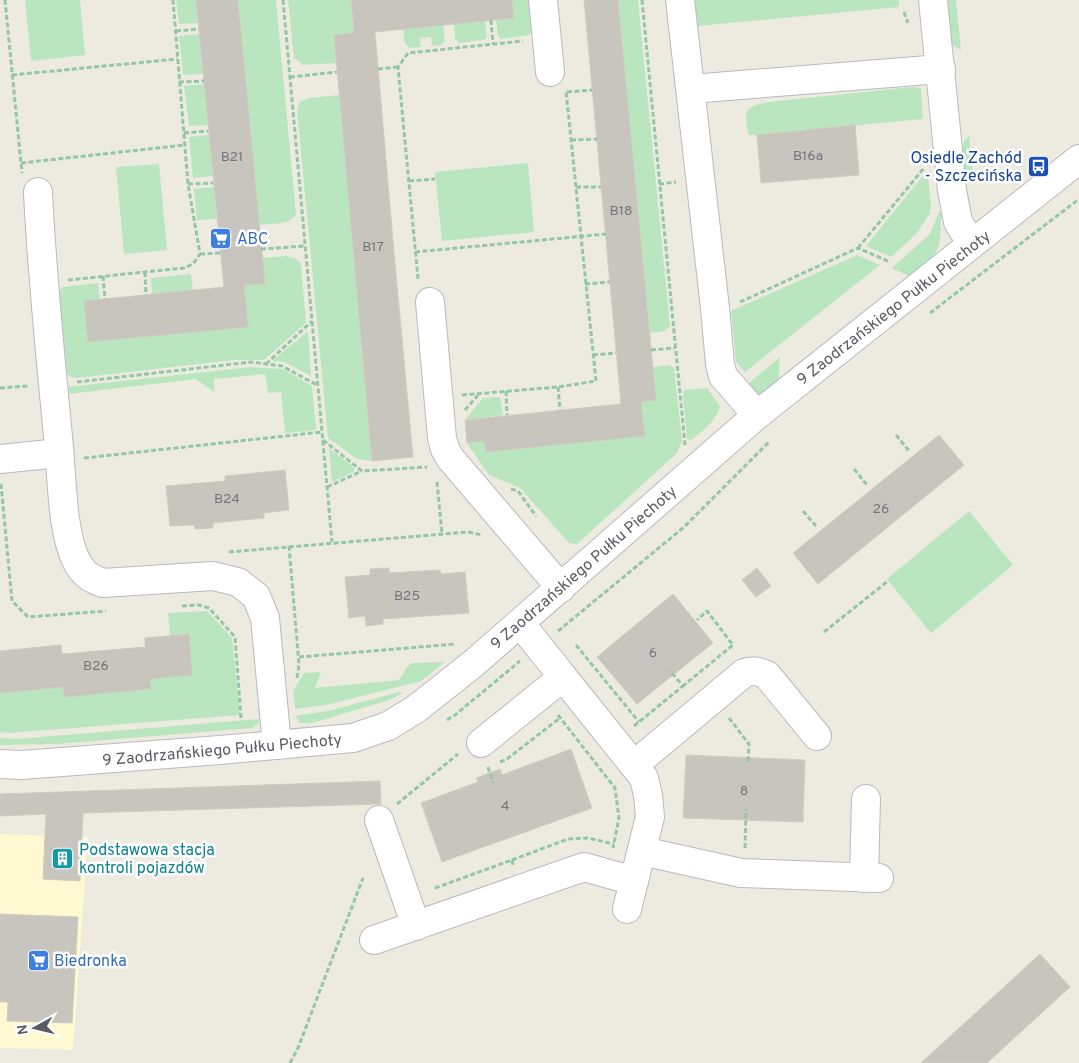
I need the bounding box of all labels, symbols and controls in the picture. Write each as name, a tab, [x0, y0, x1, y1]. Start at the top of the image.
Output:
house number: B16a	[793, 148, 823, 165]
house number: B21	[221, 149, 243, 166]
place label: Osiedle Zachód - Szczecińska	[910, 149, 1022, 187]
bus stop icon: Osiedle Zachód - Szczecińska	[1026, 154, 1050, 178]
house number: B18	[610, 203, 632, 220]
supermarket icon: ABC	[209, 226, 233, 250]
street label: 9 Zaodrzańskiego Pułku Piechoty	[793, 227, 995, 390]
place label: ABC	[237, 230, 268, 250]
house number: B17	[362, 239, 384, 256]
street label: 9 Zaodrzańskiego Pułku Piechoty	[487, 482, 682, 655]
house number: B24	[214, 491, 240, 508]
house number: 26	[873, 501, 889, 518]
house number: B25	[394, 588, 420, 605]
house number: 6	[649, 645, 657, 662]
house number: B26	[83, 658, 109, 675]
street label: 9 Zaodrzańskiego Pułku Piechoty	[102, 731, 343, 771]
house number: 8	[740, 783, 748, 800]
house number: 4	[501, 798, 509, 815]
place label: Podstawowa stacja kontroli pojazdów	[79, 841, 215, 879]
building icon: Podstawowa stacja kontroli pojazdów	[51, 846, 75, 870]
supermarket icon: Biedronka	[26, 948, 50, 972]
place label: Biedronka	[54, 952, 127, 972]
north arrow	[10, 1003, 60, 1053]
text: N	[14, 1023, 33, 1036]

